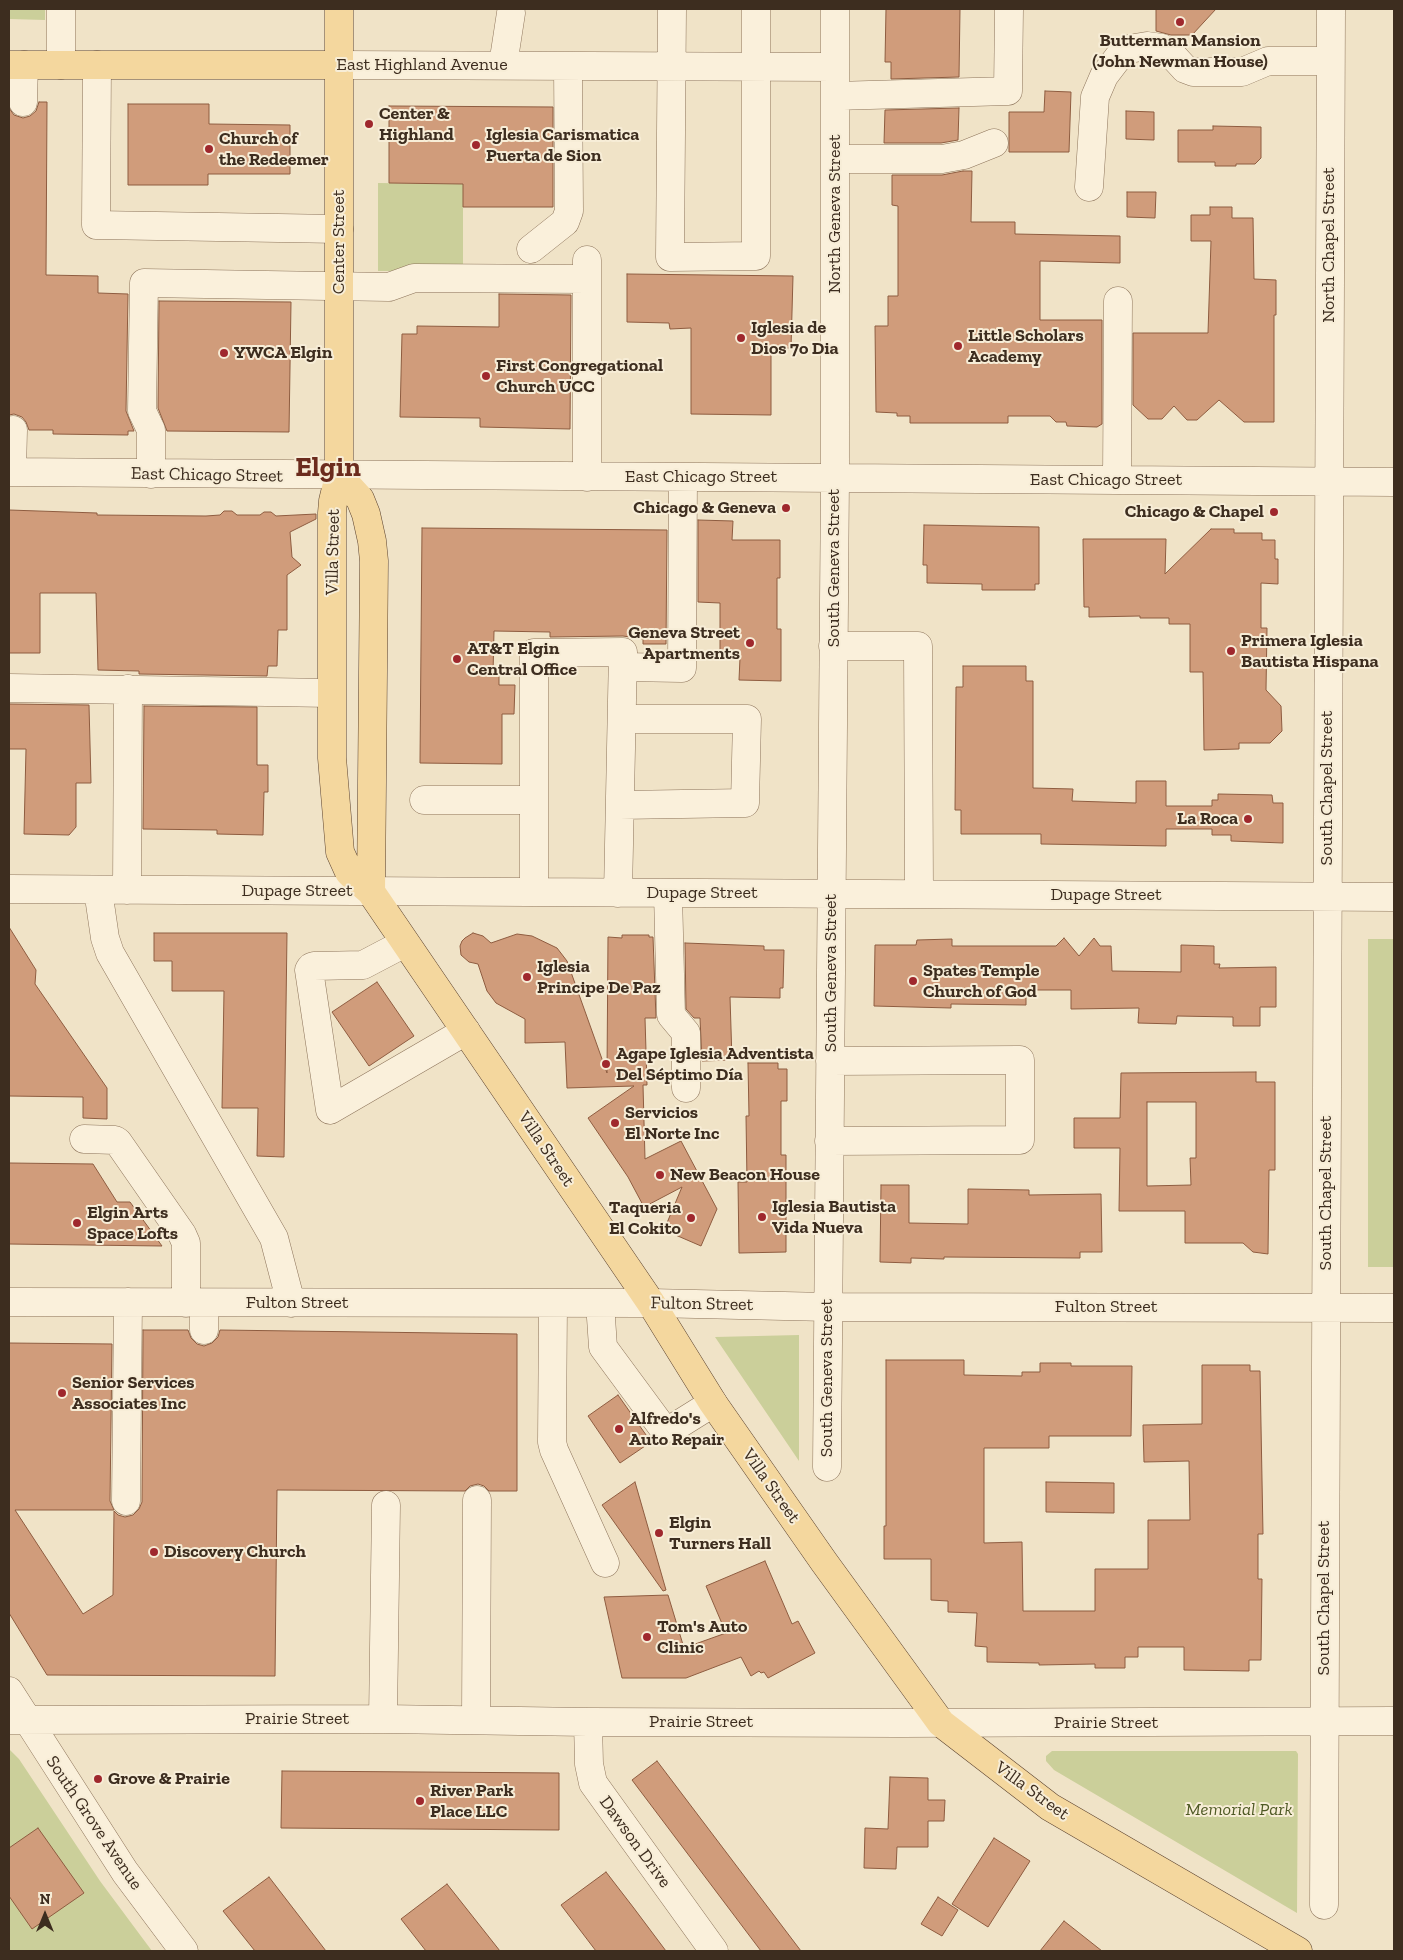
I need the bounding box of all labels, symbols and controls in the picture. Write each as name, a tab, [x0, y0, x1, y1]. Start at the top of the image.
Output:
marker: Butterman Mansion (John Newman House)	[1174, 16, 1186, 28]
place label: Butterman Mansion (John Newman House)	[1092, 30, 1268, 72]
street label: East Highland Avenue	[336, 54, 508, 76]
place label: Center & Highland	[379, 103, 454, 146]
marker: Center & Highland	[363, 118, 375, 130]
place label: Iglesia Carismatica Puerta de Sion	[486, 124, 639, 166]
place label: Church of the Redeemer	[219, 128, 329, 170]
street label: North Geneva Street	[824, 134, 846, 294]
marker: Iglesia Carismatica Puerta de Sion	[470, 139, 482, 151]
marker: Church of the Redeemer	[203, 143, 215, 155]
street label: North Chapel Street	[1318, 167, 1340, 323]
street label: Center Street	[328, 190, 350, 294]
place label: Iglesia de Dios 7o Dia	[751, 317, 839, 359]
place label: Little Scholars Academy	[968, 325, 1084, 368]
marker: Iglesia de Dios 7o Dia	[735, 332, 747, 344]
marker: Little Scholars Academy	[952, 340, 964, 352]
place label: YWCA Elgin	[234, 342, 332, 364]
marker: YWCA Elgin	[218, 347, 230, 359]
place label: First Congregational Church UCC	[496, 355, 663, 398]
marker: First Congregational Church UCC	[480, 370, 492, 382]
district label: Elgin	[295, 451, 361, 485]
street label: East Chicago Street	[131, 463, 283, 487]
street label: East Chicago Street	[625, 466, 777, 488]
street label: East Chicago Street	[1030, 469, 1182, 491]
street label: South Geneva Street	[823, 489, 845, 647]
place label: Chicago & Geneva	[633, 497, 776, 519]
place label: Chicago & Chapel	[1125, 501, 1264, 523]
marker: Chicago & Geneva	[780, 502, 792, 514]
marker: Chicago & Chapel	[1268, 506, 1280, 518]
street label: Villa Street	[321, 509, 345, 595]
place label: Geneva Street Apartments	[628, 622, 740, 664]
place label: Primera Iglesia Bautista Hispana	[1241, 630, 1379, 672]
marker: Geneva Street Apartments	[744, 637, 756, 649]
place label: AT&T Elgin Central Office	[467, 638, 577, 681]
marker: Primera Iglesia Bautista Hispana	[1225, 645, 1237, 657]
marker: AT&T Elgin Central Office	[451, 653, 463, 665]
street label: South Chapel Street	[1316, 711, 1338, 865]
place label: La Roca	[1177, 808, 1238, 830]
marker: La Roca	[1242, 813, 1254, 825]
street label: Dupage Street	[241, 880, 353, 902]
street label: Dupage Street	[646, 882, 758, 904]
street label: Dupage Street	[1050, 884, 1162, 906]
street label: South Geneva Street	[820, 894, 842, 1052]
place label: Iglesia Principe De Paz	[537, 956, 661, 999]
place label: Spates Temple Church of God	[923, 960, 1039, 1002]
marker: Iglesia Principe De Paz	[521, 971, 533, 983]
marker: Spates Temple Church of God	[907, 975, 919, 987]
place label: Agape Iglesia Adventista Del Séptimo Día	[616, 1043, 814, 1086]
marker: Agape Iglesia Adventista Del Séptimo Día	[600, 1058, 612, 1070]
place label: Servicios El Norte Inc	[625, 1102, 719, 1144]
street label: Villa Street	[513, 1107, 579, 1191]
street label: South Chapel Street	[1315, 1116, 1337, 1270]
marker: Servicios El Norte Inc	[609, 1117, 621, 1129]
place label: New Beacon House	[670, 1164, 820, 1186]
marker: New Beacon House	[654, 1169, 666, 1181]
place label: Iglesia Bautista Vida Nueva	[772, 1196, 896, 1238]
place label: Taqueria El Cokito	[609, 1197, 681, 1240]
place label: Elgin Arts Space Lofts	[87, 1202, 178, 1244]
marker: Iglesia Bautista Vida Nueva	[756, 1211, 768, 1223]
marker: Taqueria El Cokito	[685, 1212, 697, 1224]
marker: Elgin Arts Space Lofts	[71, 1217, 83, 1229]
street label: Fulton Street	[246, 1292, 348, 1314]
street label: Fulton Street	[650, 1292, 754, 1316]
street label: Fulton Street	[1055, 1296, 1157, 1318]
street label: South Geneva Street	[816, 1299, 838, 1457]
place label: Senior Services Associates Inc	[72, 1372, 194, 1415]
marker: Senior Services Associates Inc	[56, 1387, 68, 1399]
place label: Alfredo's Auto Repair	[629, 1408, 724, 1450]
marker: Alfredo's Auto Repair	[613, 1423, 625, 1435]
street label: Villa Street	[737, 1445, 805, 1527]
place label: Elgin Turners Hall	[669, 1512, 771, 1555]
street label: South Chapel Street	[1313, 1521, 1335, 1675]
marker: Elgin Turners Hall	[653, 1527, 665, 1539]
place label: Discovery Church	[164, 1541, 306, 1563]
marker: Discovery Church	[148, 1546, 160, 1558]
place label: Tom's Auto Clinic	[657, 1616, 747, 1658]
marker: Tom's Auto Clinic	[641, 1631, 653, 1643]
street label: Prairie Street	[245, 1708, 349, 1730]
street label: Prairie Street	[649, 1711, 753, 1733]
street label: Prairie Street	[1054, 1712, 1158, 1734]
street label: South Grove Avenue	[41, 1752, 147, 1894]
street label: Villa Street	[991, 1757, 1073, 1825]
place label: Grove & Prairie	[108, 1768, 230, 1790]
marker: Grove & Prairie	[92, 1773, 104, 1785]
place label: River Park Place LLC	[430, 1780, 513, 1822]
street label: Dawson Drive	[594, 1792, 676, 1892]
marker: River Park Place LLC	[414, 1795, 426, 1807]
park label: Memorial Park	[1186, 1799, 1292, 1821]
north arrow	[20, 1890, 70, 1940]
text: N	[40, 1891, 50, 1908]

